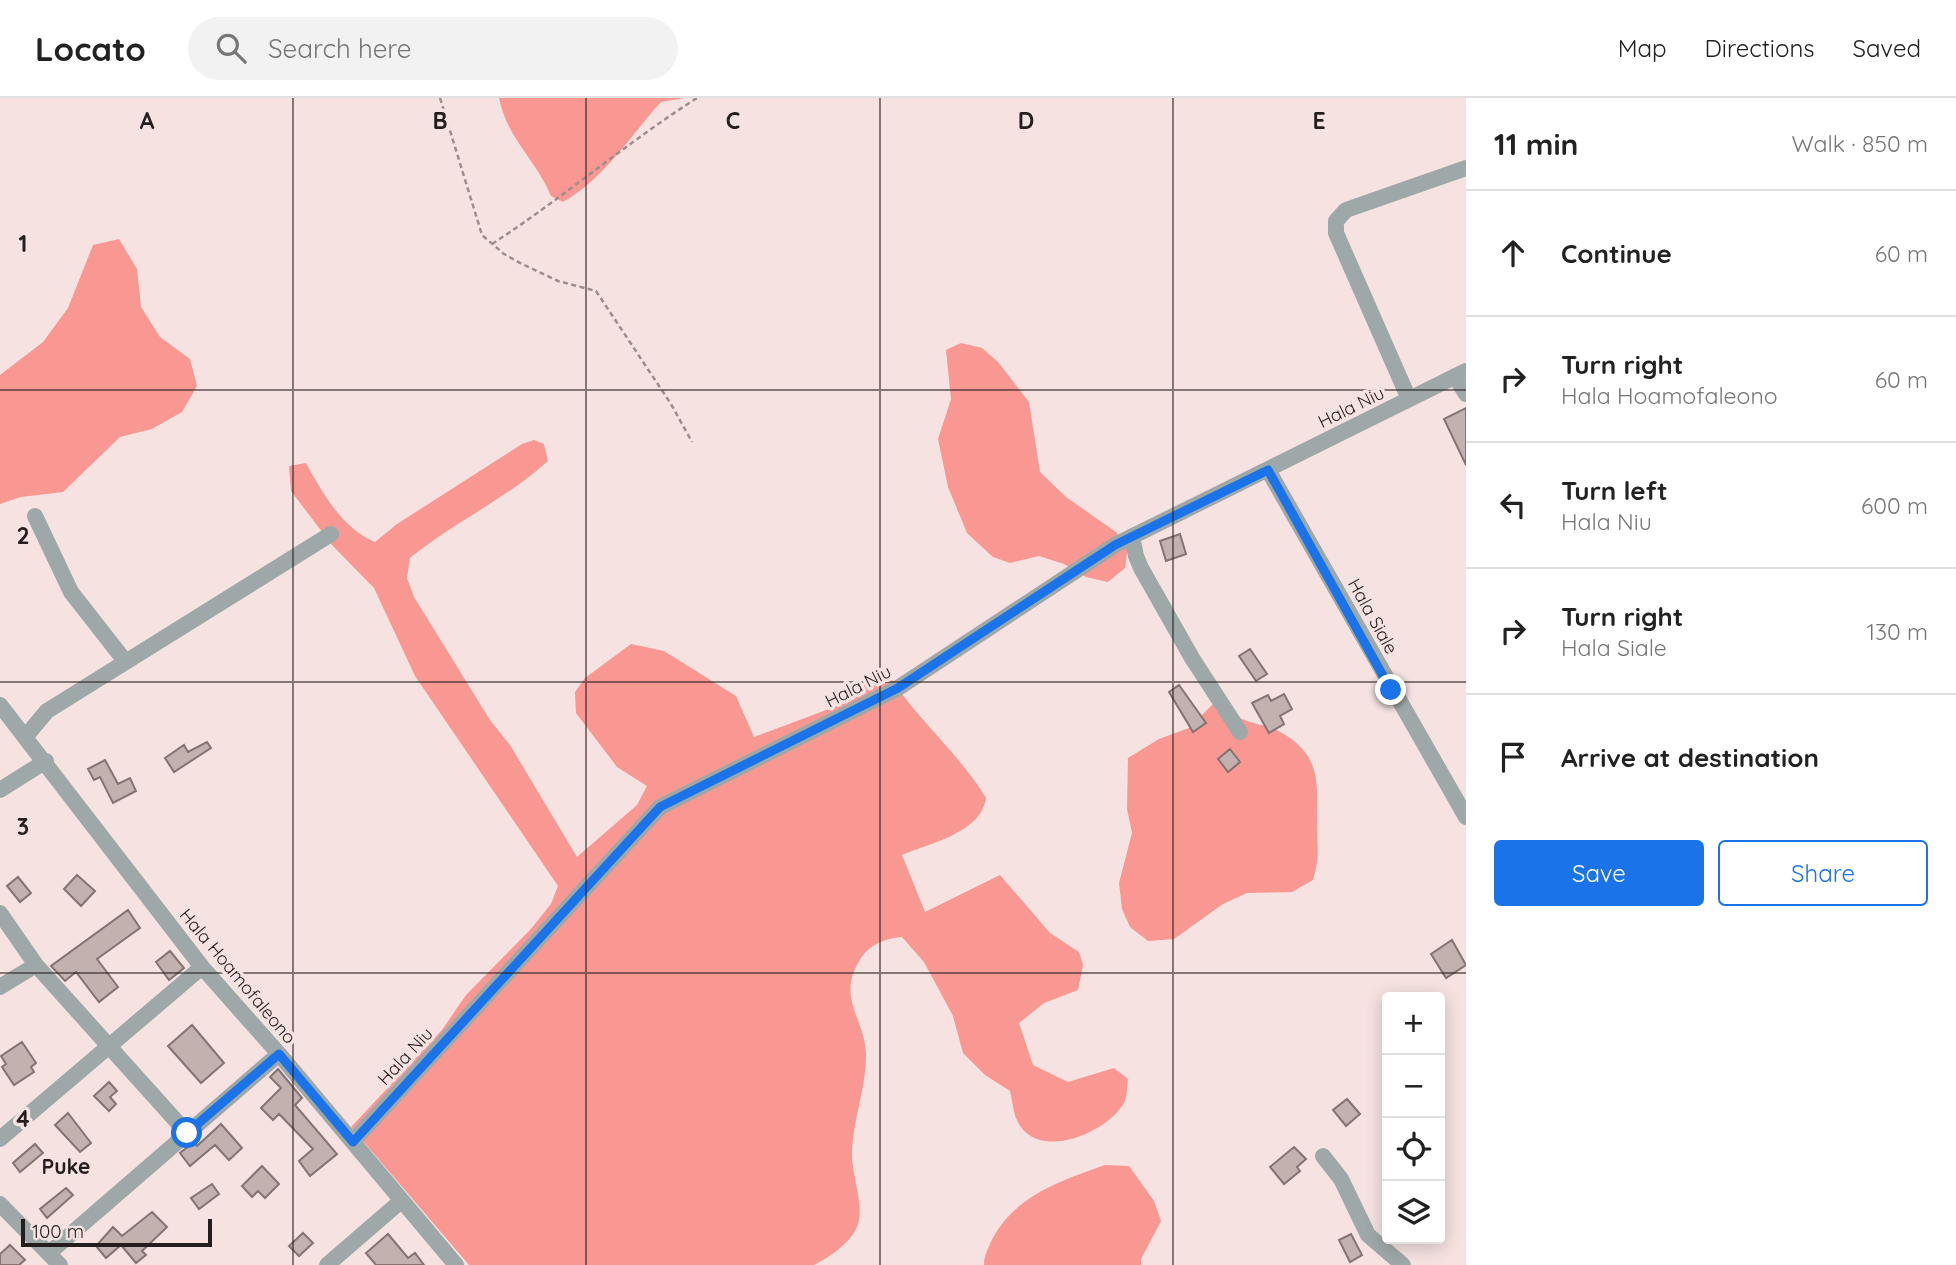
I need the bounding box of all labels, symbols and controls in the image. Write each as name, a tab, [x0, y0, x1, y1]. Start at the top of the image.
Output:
search box	[188, 17, 678, 80]
text: Locato	[35, 28, 146, 69]
icon: search	[212, 29, 250, 67]
text: Search here	[268, 32, 411, 65]
text: Map	[1618, 33, 1667, 63]
text: Directions	[1705, 33, 1815, 63]
text: Saved	[1853, 33, 1921, 63]
text: A	[140, 106, 155, 135]
text: B	[432, 106, 448, 135]
text: C	[726, 106, 740, 135]
text: D	[1018, 106, 1034, 135]
text: E	[1312, 106, 1326, 135]
text: 11 min	[1494, 125, 1578, 163]
text: Walk · 850 m	[1792, 129, 1928, 158]
text: 1	[19, 229, 27, 258]
icon: ahead	[1494, 234, 1532, 272]
text: Continue	[1561, 237, 1672, 270]
text: 60 m	[1875, 239, 1928, 268]
text: Turn right	[1561, 348, 1683, 381]
icon: right	[1494, 360, 1532, 398]
text: 60 m	[1875, 365, 1928, 394]
street label: Hala Niu	[1314, 381, 1388, 433]
text: Hala Hoamofaleono	[1561, 381, 1778, 410]
text: Turn left	[1561, 474, 1668, 507]
icon: left	[1494, 486, 1532, 524]
text: 600 m	[1861, 491, 1928, 520]
text: Hala Niu	[1561, 507, 1652, 536]
text: 2	[16, 521, 30, 550]
street label: Hala Siale	[1343, 574, 1403, 658]
text: Turn right	[1561, 600, 1683, 633]
icon: right	[1494, 612, 1532, 650]
text: 130 m	[1866, 617, 1928, 646]
text: Hala Siale	[1561, 633, 1667, 662]
street label: Hala Niu	[821, 660, 895, 712]
route end	[1375, 674, 1406, 705]
icon: arrive	[1494, 738, 1532, 776]
text: Arrive at destination	[1561, 741, 1819, 774]
text: 3	[17, 812, 29, 841]
button: Save	[1494, 840, 1704, 906]
button: Share	[1718, 840, 1928, 906]
street label: Hala Hoamofaleono	[175, 904, 301, 1048]
map controls	[1382, 992, 1445, 1244]
button: +	[1382, 992, 1445, 1055]
street label: Hala Niu	[372, 1022, 438, 1090]
button: −	[1382, 1055, 1445, 1118]
text: 4	[16, 1104, 30, 1133]
route start	[171, 1117, 202, 1148]
button: locate	[1382, 1118, 1445, 1181]
district label: Puke	[42, 1153, 90, 1179]
button: layers	[1382, 1181, 1445, 1244]
scale bar	[21, 1216, 212, 1248]
text: 100 m	[32, 1219, 84, 1243]

